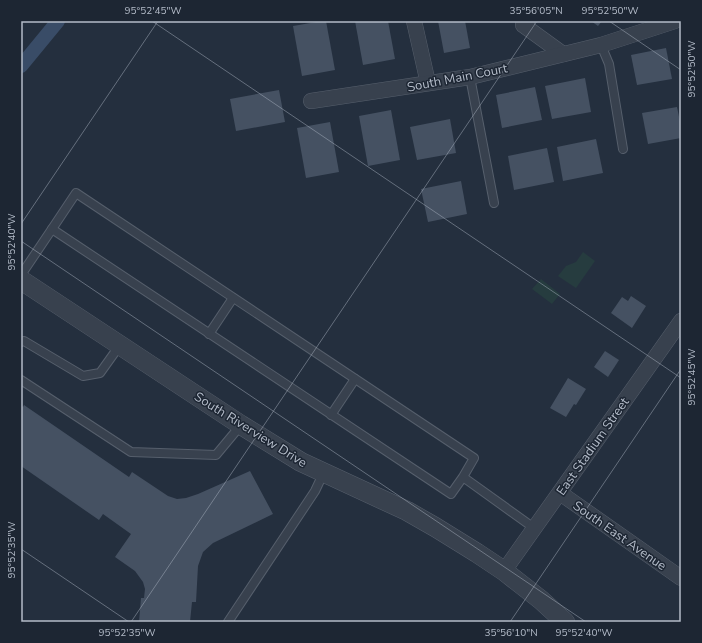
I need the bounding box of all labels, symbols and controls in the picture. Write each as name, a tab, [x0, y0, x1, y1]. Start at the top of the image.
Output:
text: 95°52'45"W	[125, 4, 181, 18]
text: 35°56'05"N	[509, 4, 563, 18]
text: 95°52'50"W	[582, 4, 638, 18]
text: 95°52'50"W	[685, 41, 699, 97]
street label: South Main Court	[405, 59, 509, 97]
text: 95°52'40"W	[5, 214, 19, 270]
text: 95°52'45"W	[685, 349, 699, 405]
street label: South Riverview Drive	[191, 388, 310, 472]
street label: East Stadium Street	[552, 394, 634, 499]
street label: South East Avenue	[569, 497, 670, 575]
text: 95°52'35"W	[5, 522, 19, 578]
text: 95°52'35"W	[99, 626, 155, 640]
text: 35°56'10"N	[484, 626, 538, 640]
text: 95°52'40"W	[556, 626, 612, 640]

